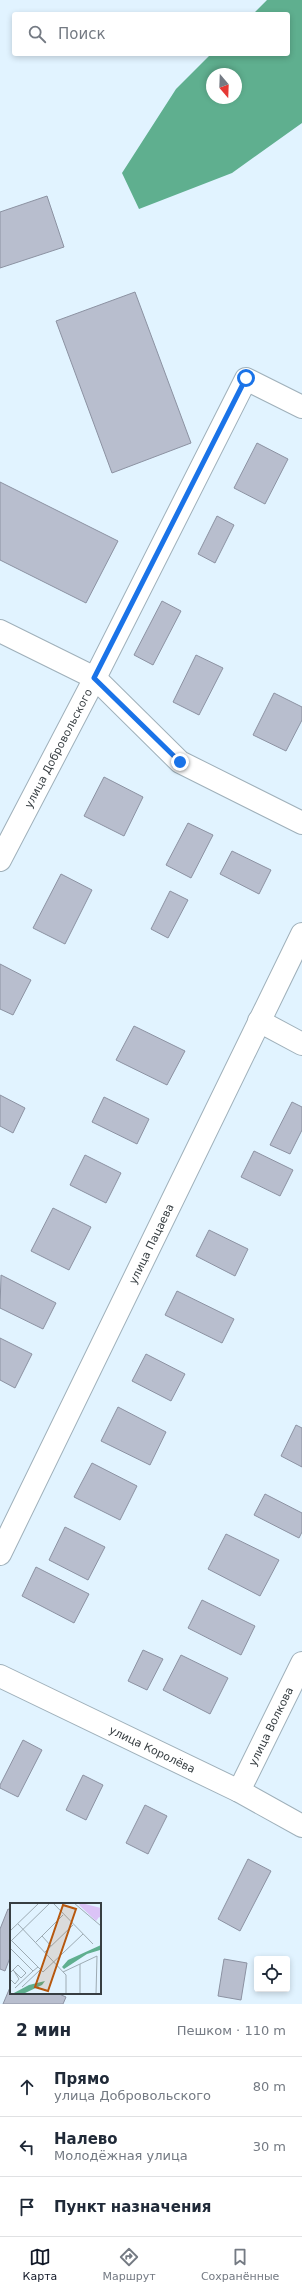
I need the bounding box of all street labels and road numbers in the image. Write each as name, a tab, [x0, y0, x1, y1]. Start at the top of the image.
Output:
street label: улица Добровольского	[22, 686, 95, 810]
street label: улица Пацаева	[126, 1202, 176, 1286]
street label: улица Волкова	[246, 1685, 296, 1768]
street label: улица Королёва	[107, 1723, 197, 1775]

